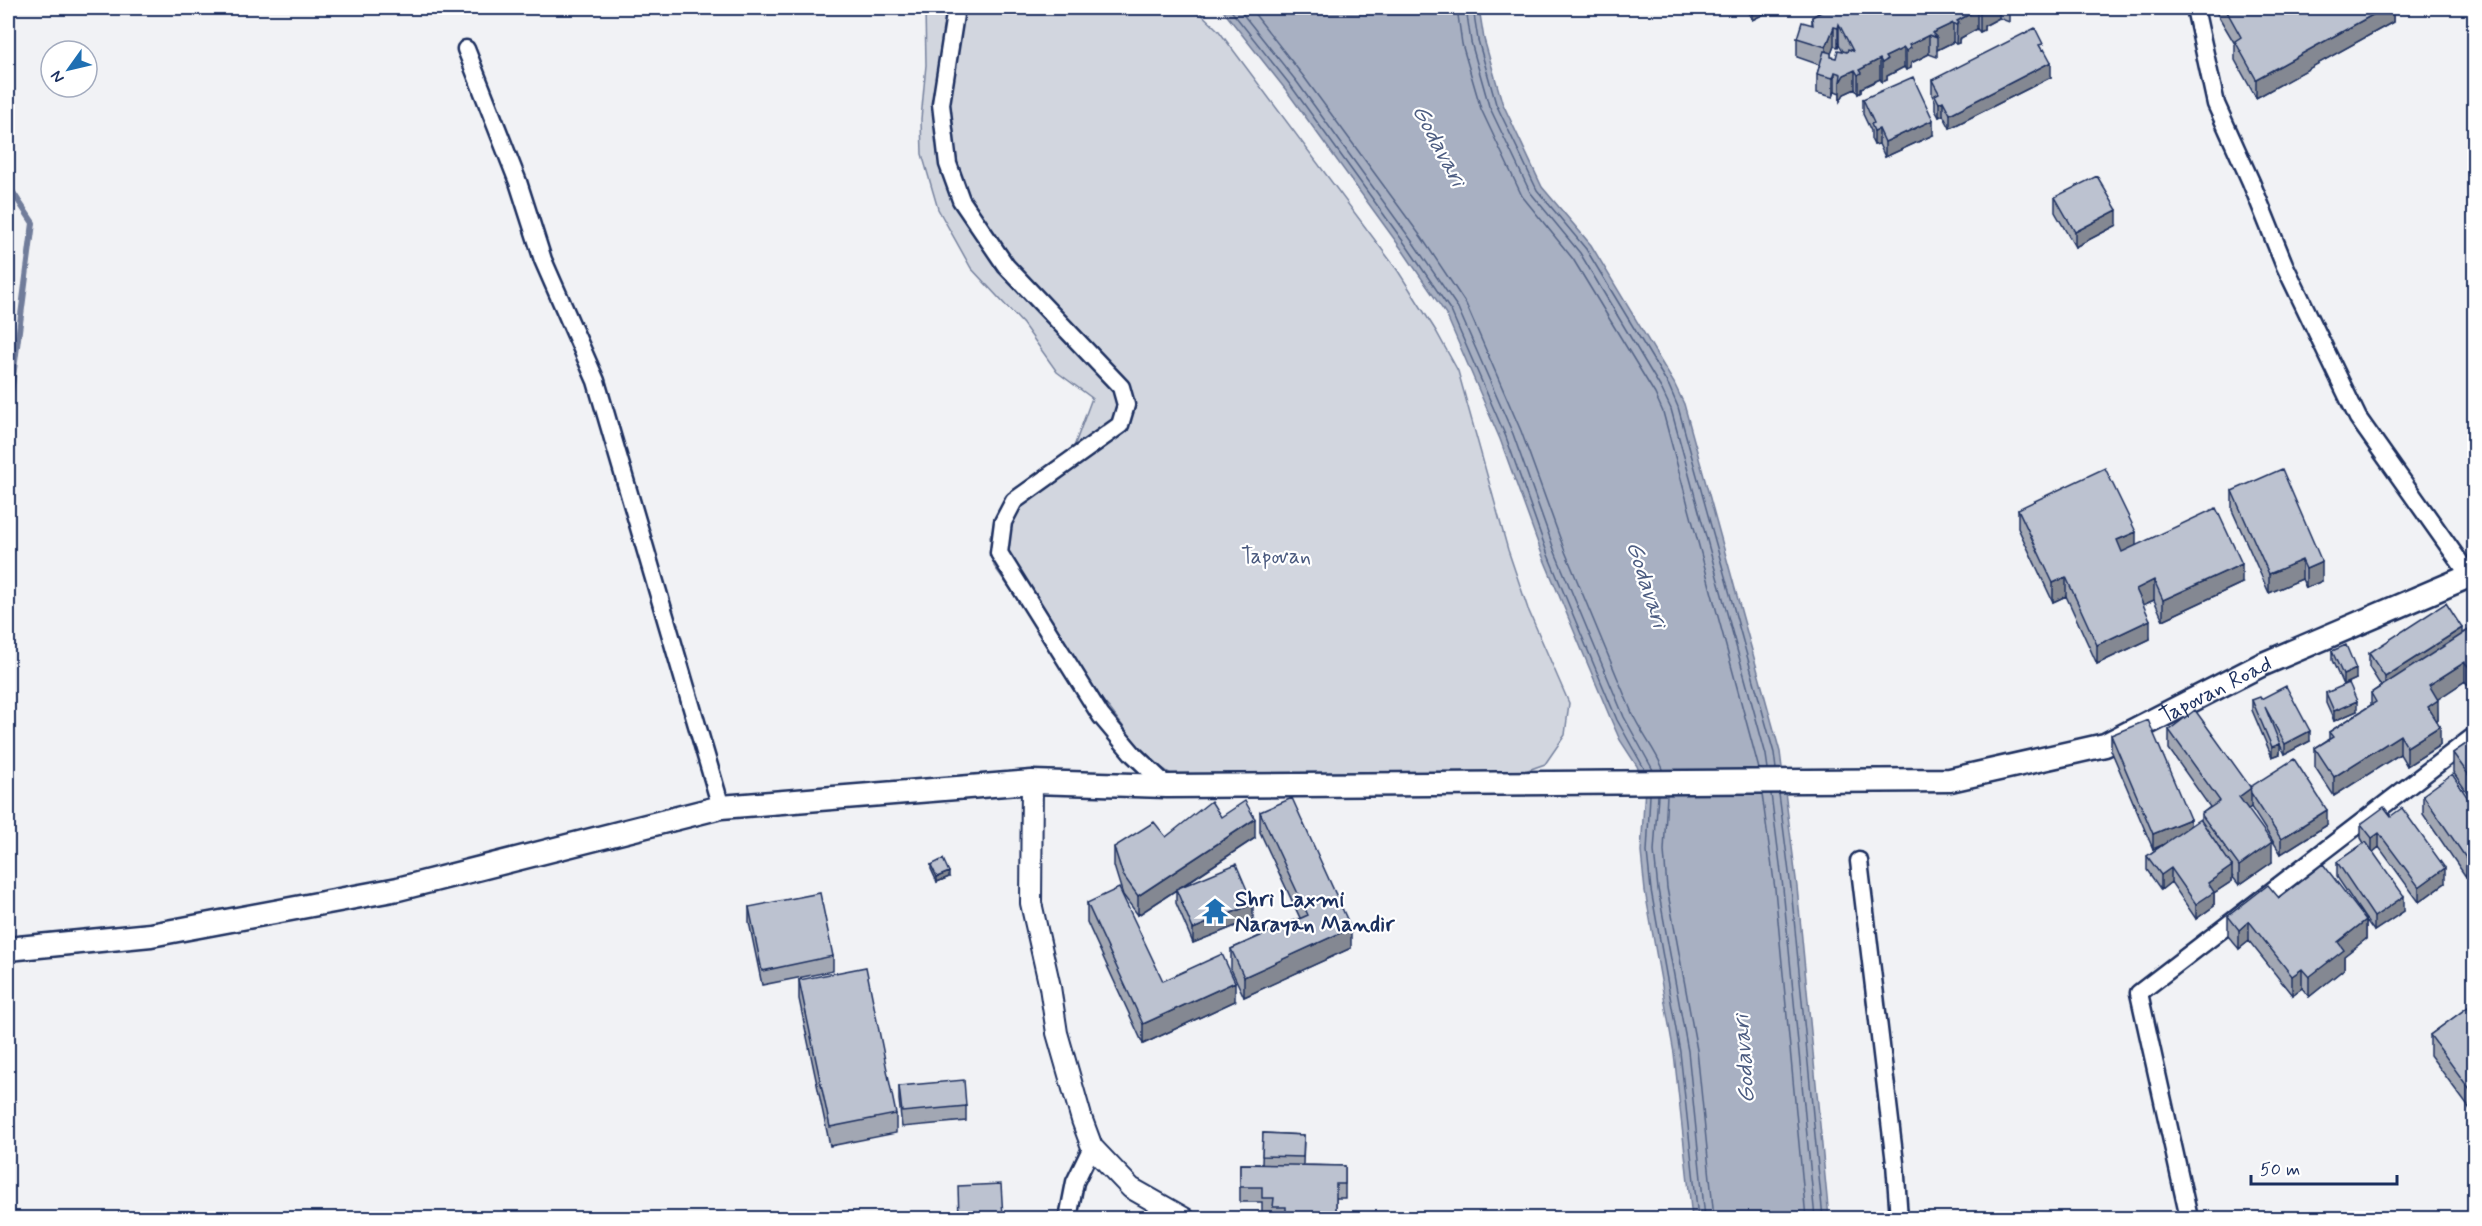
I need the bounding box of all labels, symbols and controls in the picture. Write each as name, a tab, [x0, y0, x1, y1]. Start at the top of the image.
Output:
north arrow	[39, 39, 99, 99]
text: N	[46, 66, 69, 87]
water label: Godavari	[1404, 99, 1474, 195]
water label: Godavari	[1618, 537, 1676, 634]
park label: Tapovan	[1241, 543, 1311, 571]
street label: Tapovan Road	[2155, 650, 2276, 731]
place label: Shri Laxmi Narayan Mandir	[1235, 886, 1396, 939]
temple icon: Shri Laxmi Narayan Mandir	[1200, 896, 1230, 926]
water label: Godavari	[1726, 1011, 1763, 1104]
scale bar	[2251, 1148, 2396, 1186]
text: 50 m	[2260, 1158, 2300, 1182]

